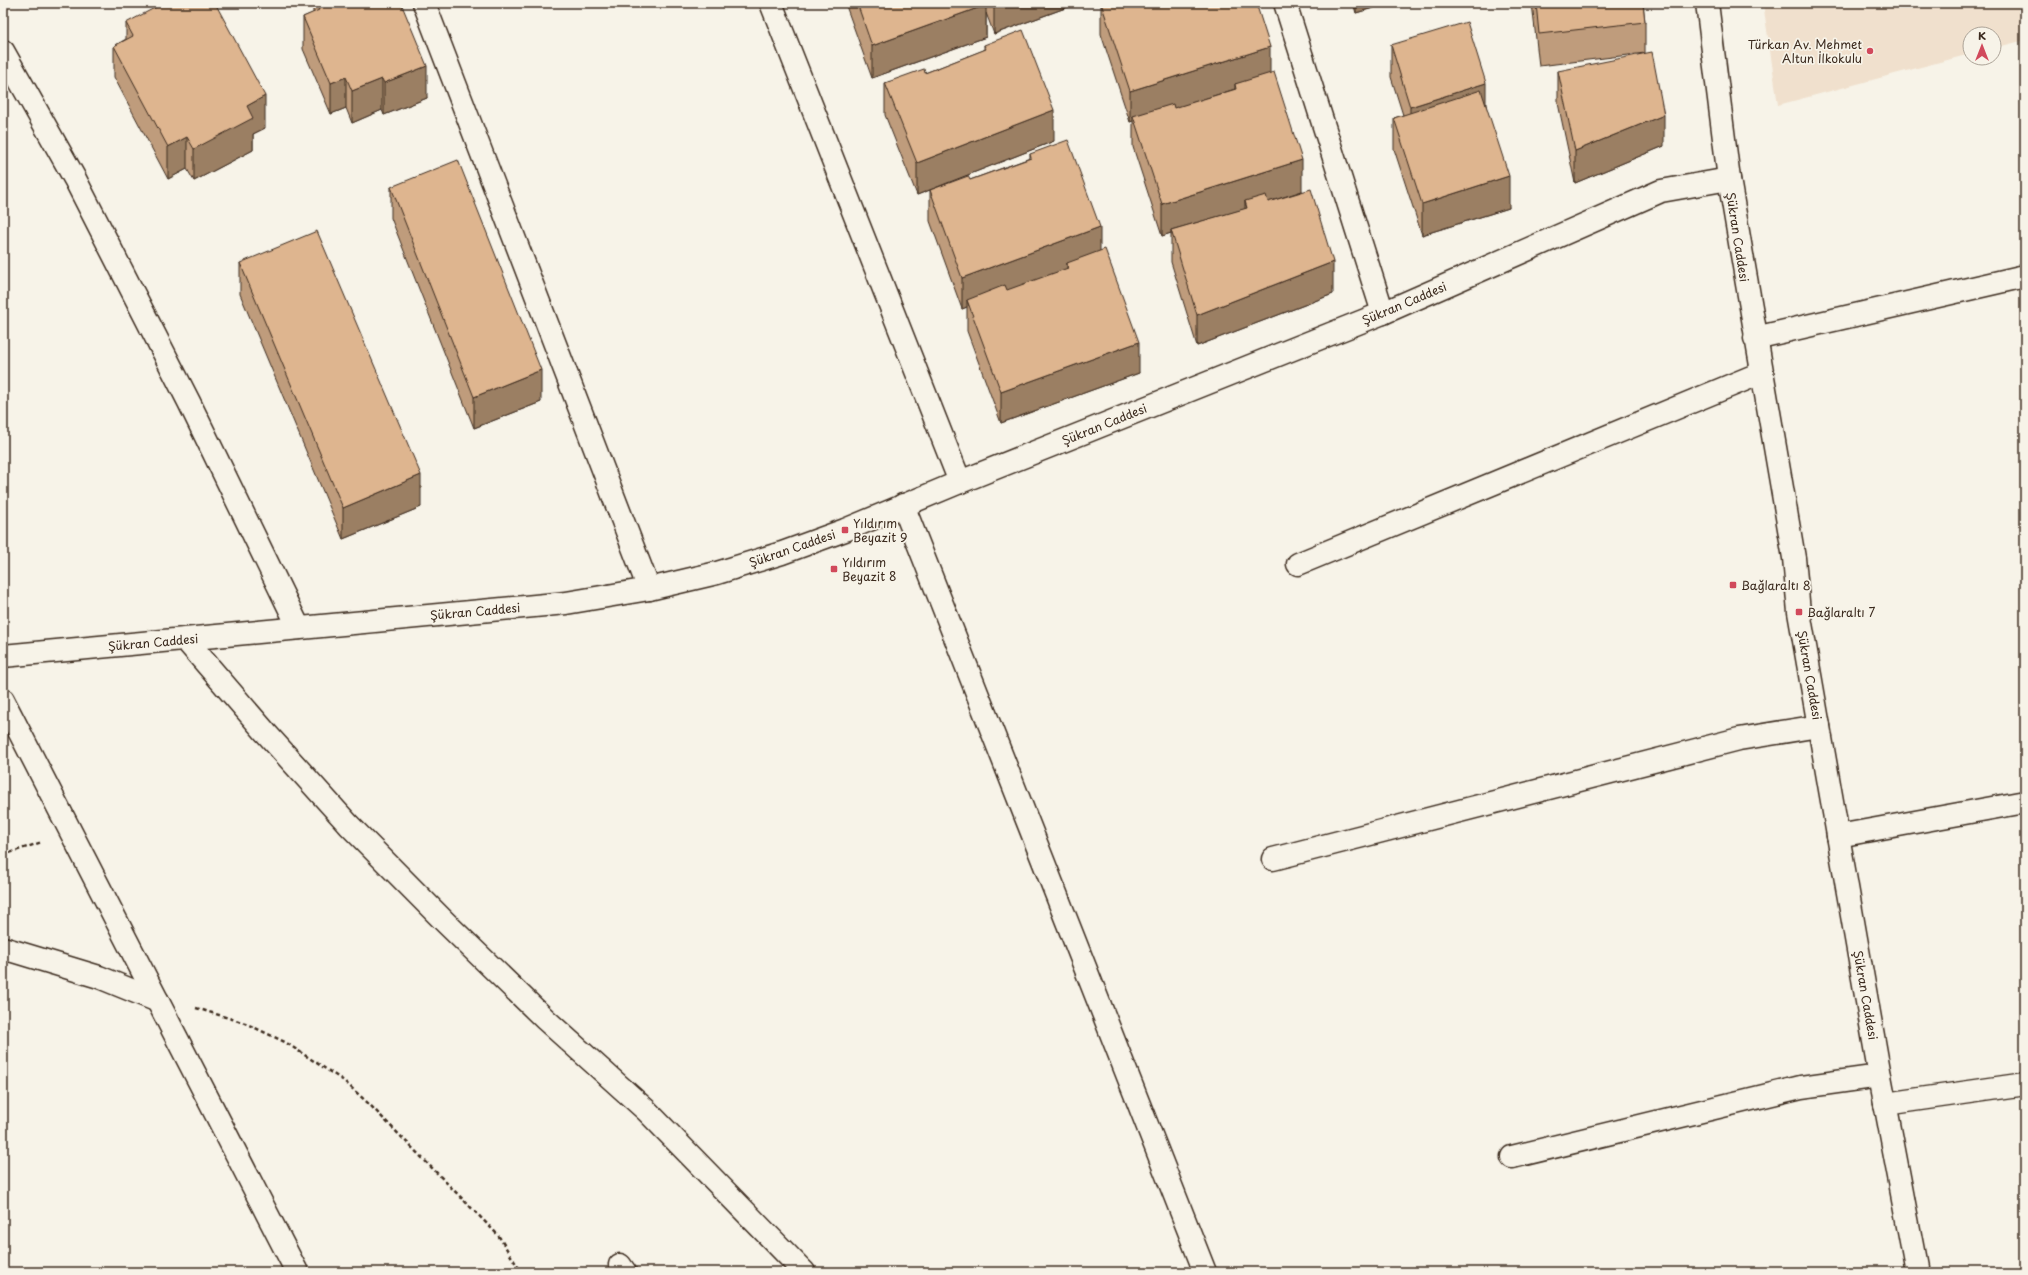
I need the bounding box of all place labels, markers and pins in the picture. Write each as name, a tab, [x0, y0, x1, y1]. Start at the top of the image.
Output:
place label: Türkan Av. Mehmet Altun İlkokulu	[1748, 35, 1862, 67]
marker: Türkan Av. Mehmet Altun İlkokulu	[1865, 46, 1875, 56]
place label: Yıldırım Beyazit 9	[853, 514, 908, 546]
marker: Yıldırım Beyazit 9	[840, 525, 850, 535]
place label: Yıldırım Beyazit 8	[842, 553, 896, 585]
marker: Yıldırım Beyazit 8	[829, 564, 839, 574]
place label: Bağlaraltı 8	[1741, 576, 1811, 594]
marker: Bağlaraltı 8	[1728, 580, 1738, 590]
place label: Bağlaraltı 7	[1807, 603, 1875, 621]
marker: Bağlaraltı 7	[1794, 607, 1804, 617]

